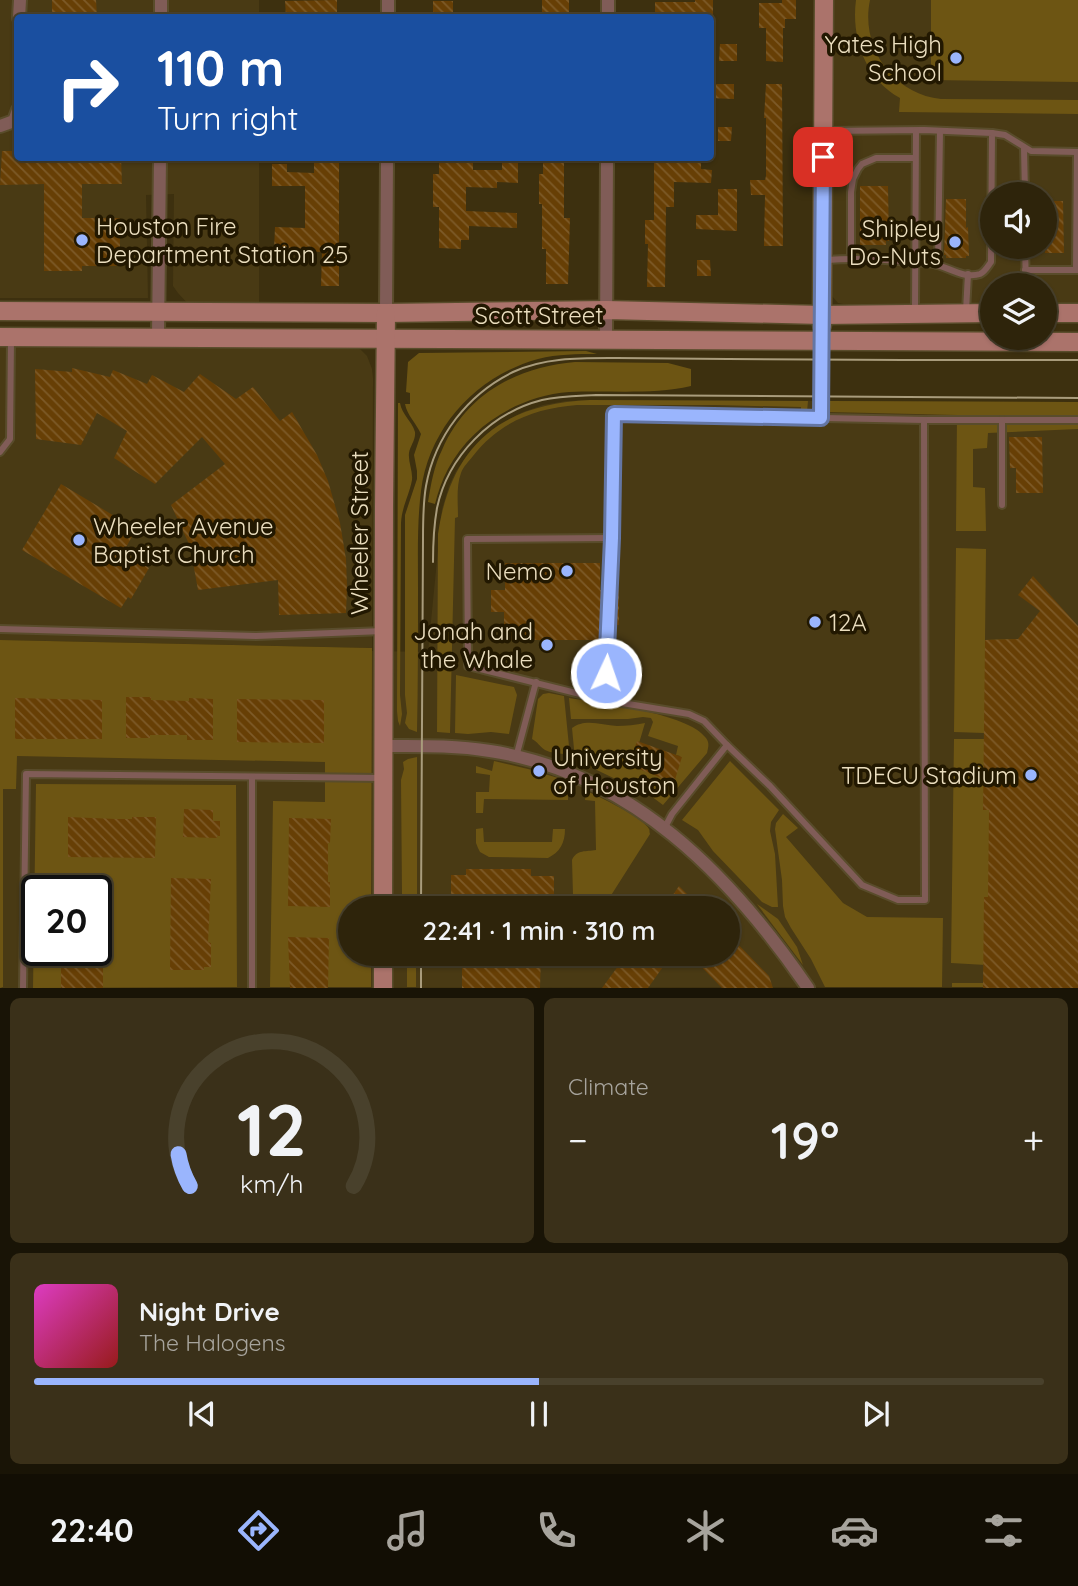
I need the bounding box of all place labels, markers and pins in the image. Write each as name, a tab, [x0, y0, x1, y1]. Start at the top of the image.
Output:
place label: Yates High School	[824, 29, 942, 87]
marker: Yates High School	[948, 50, 964, 66]
pin	[793, 127, 853, 187]
place label: Houston Fire Department Station 25	[96, 211, 348, 269]
place label: Shipley Do-Nuts	[849, 213, 941, 271]
marker: Houston Fire Department Station 25	[74, 232, 90, 248]
marker: Shipley Do-Nuts	[947, 234, 963, 250]
place label: Wheeler Avenue Baptist Church	[93, 511, 274, 569]
marker: Wheeler Avenue Baptist Church	[71, 532, 87, 548]
place label: Nemo	[486, 556, 553, 586]
marker: Nemo	[559, 563, 575, 579]
place label: 12A	[829, 607, 867, 637]
marker: 12A	[807, 614, 823, 630]
place label: Jonah and the Whale	[413, 616, 533, 674]
marker: Jonah and the Whale	[539, 637, 555, 653]
place label: University of Houston	[553, 742, 676, 800]
place label: TDECU Stadium	[841, 760, 1017, 790]
marker: University of Houston	[531, 763, 547, 779]
marker: TDECU Stadium	[1023, 767, 1039, 783]

